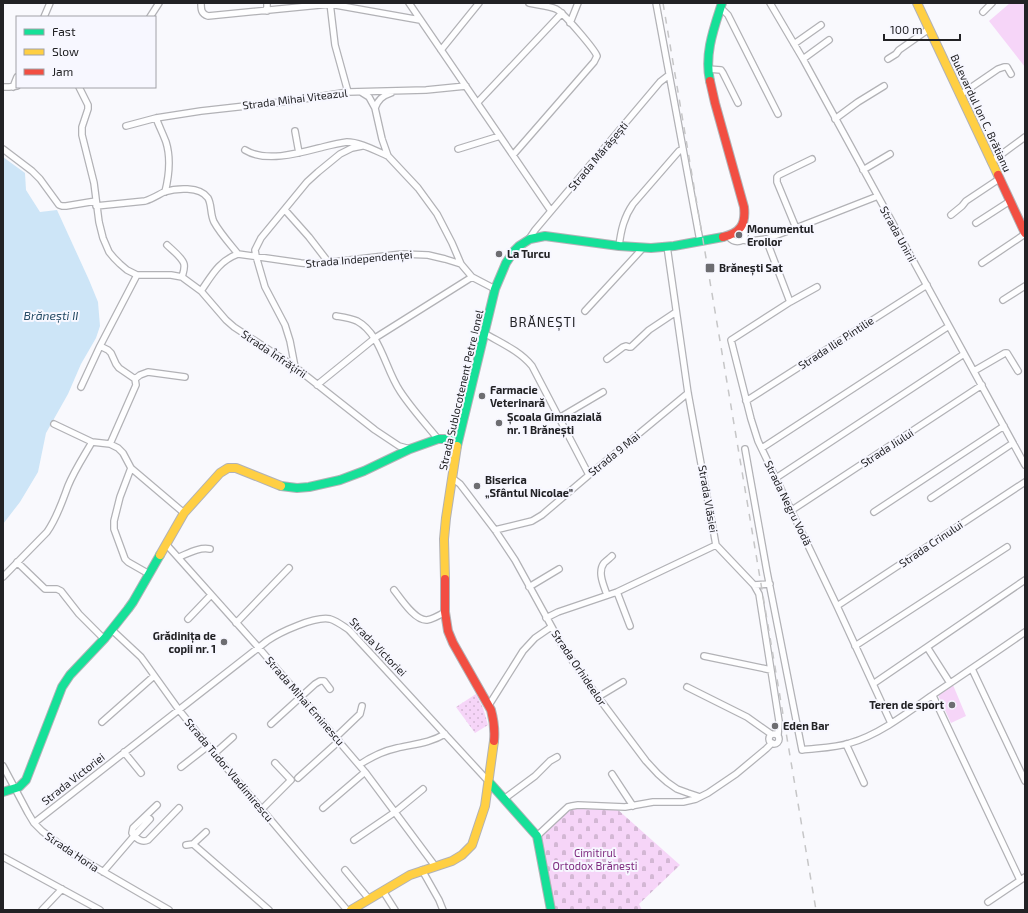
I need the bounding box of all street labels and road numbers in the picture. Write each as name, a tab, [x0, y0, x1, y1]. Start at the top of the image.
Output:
street label: Bulevardul Ion C. Brătianu	[948, 52, 1014, 174]
street label: Strada Mihai Viteazul	[242, 86, 349, 111]
street label: Strada Mărășești	[565, 119, 632, 194]
street label: Strada Unirii	[878, 204, 919, 264]
street label: Strada Independenței	[305, 247, 413, 272]
street label: Strada Sublocotenent Petre Ionel	[436, 308, 486, 472]
street label: Strada Ilie Pintilie	[796, 313, 876, 372]
street label: Strada Înfrățirii	[238, 327, 310, 382]
street label: Strada Jiului	[858, 426, 916, 469]
street label: Strada 9 Mai	[585, 429, 642, 478]
street label: Strada Negru Vodă	[762, 458, 815, 547]
street label: Strada Vlăsiei	[696, 464, 721, 534]
street label: Strada Crinului	[896, 518, 965, 570]
street label: Strada Victoriei	[347, 615, 410, 679]
street label: Strada Orhideelor	[549, 627, 610, 709]
street label: Strada Mihai Eminescu	[263, 654, 348, 748]
street label: Strada Tudor Vladimirescu	[182, 715, 276, 824]
street label: Strada Victoriei	[39, 750, 107, 807]
street label: Strada Horia	[43, 829, 102, 874]

